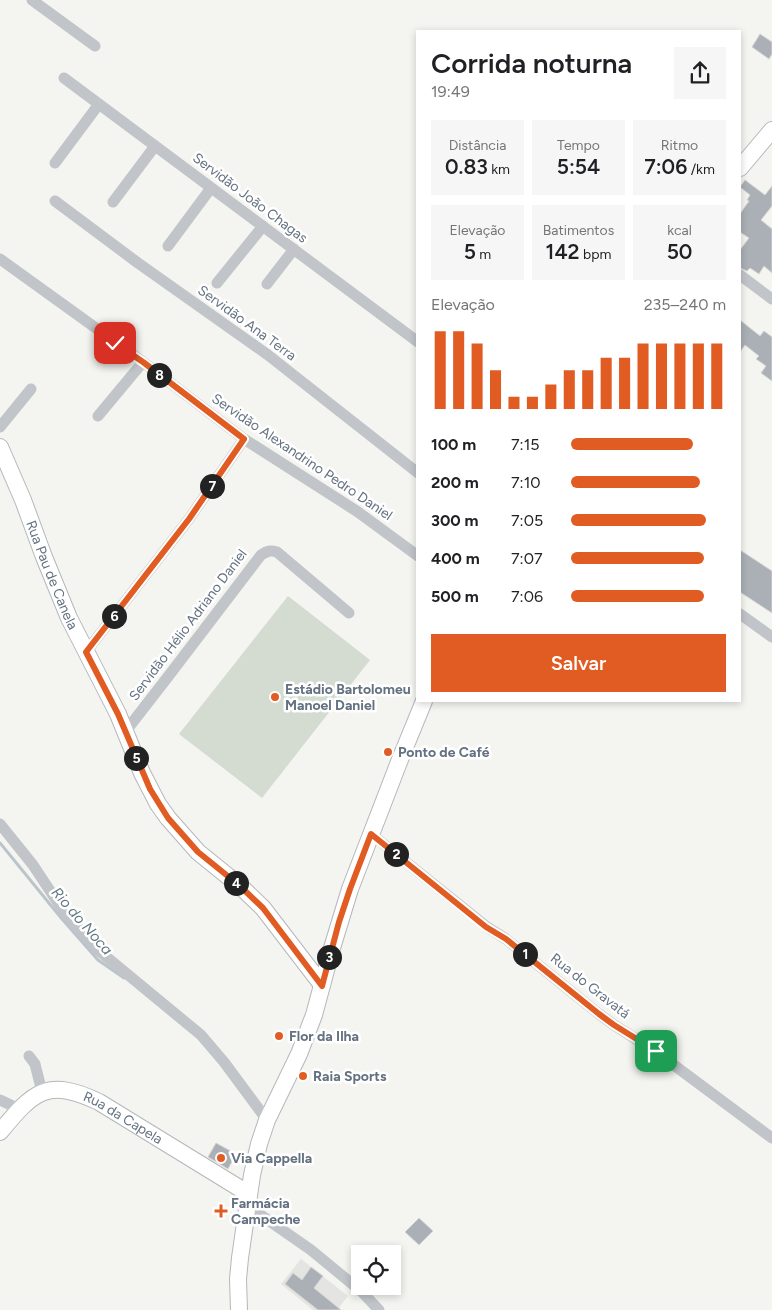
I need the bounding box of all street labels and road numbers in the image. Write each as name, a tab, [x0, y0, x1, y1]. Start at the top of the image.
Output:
street label: Servidão João Chagas	[189, 149, 311, 247]
street label: Servidão Ana Terra	[195, 282, 299, 364]
street label: Servidão Alexandrino Pedro Daniel	[208, 390, 396, 524]
street label: Rua Pau de Canela	[23, 518, 82, 632]
street label: Servidão Hélio Adriano Daniel	[126, 546, 250, 704]
street label: Rua do Gravatá	[547, 950, 633, 1022]
street label: Rua da Capela	[81, 1088, 166, 1148]

